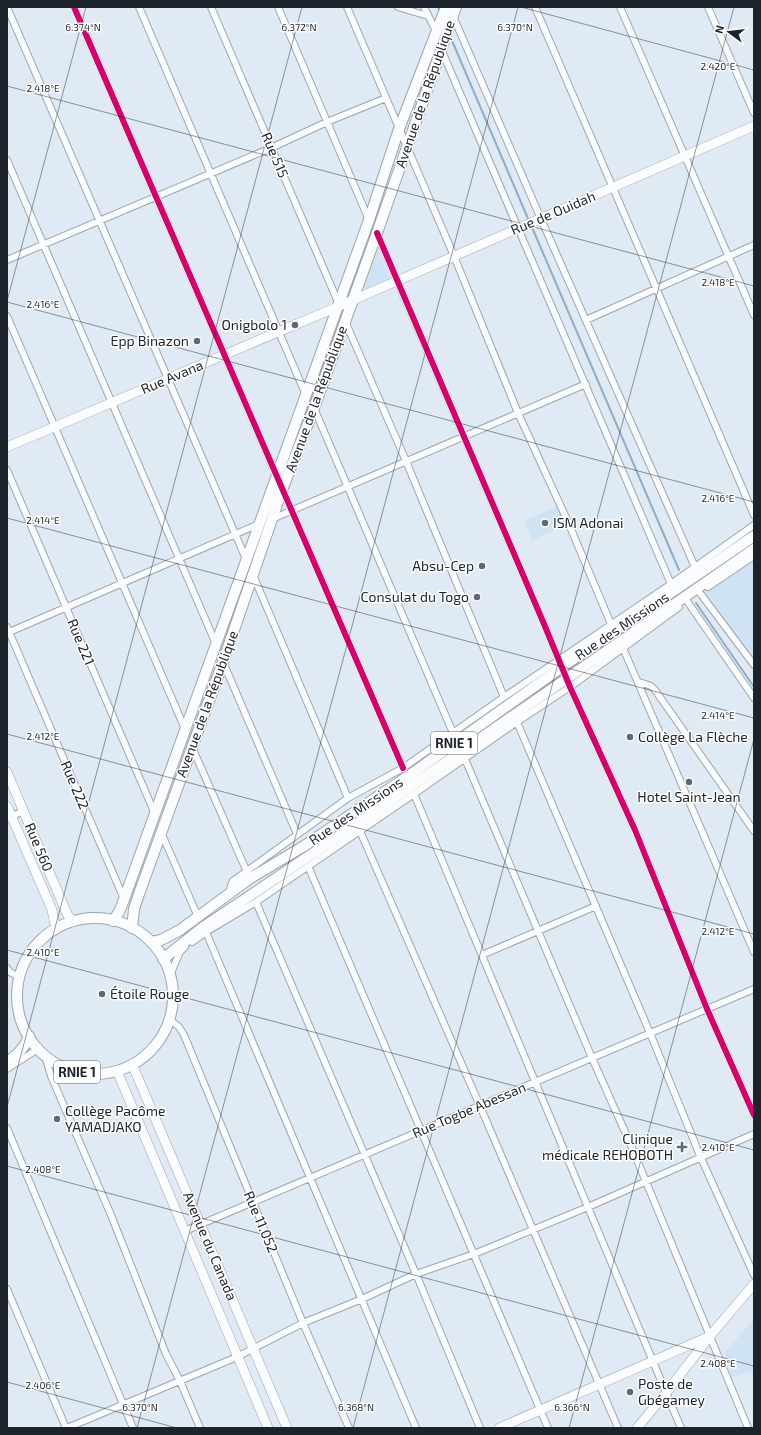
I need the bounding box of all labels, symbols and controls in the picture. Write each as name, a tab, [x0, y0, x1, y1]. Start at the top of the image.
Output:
north arrow	[709, 12, 749, 52]
street label: Avenue de la République	[391, 18, 458, 170]
text: 6.374°N	[65, 21, 101, 33]
text: 6.372°N	[282, 21, 317, 33]
text: 6.370°N	[497, 21, 533, 33]
text: N	[712, 24, 726, 35]
text: 2.420°E	[701, 60, 736, 72]
text: 2.418°E	[26, 82, 60, 94]
street label: Rue 515	[258, 129, 293, 180]
street label: Rue de Ouidah	[508, 187, 598, 238]
text: 2.418°E	[701, 276, 735, 288]
text: 2.416°E	[27, 298, 60, 310]
place label: Onigbolo 1	[221, 316, 287, 333]
marker: Onigbolo 1	[290, 320, 300, 330]
street label: Avenue de la République	[281, 323, 350, 475]
place label: Epp Binazon	[111, 332, 189, 349]
marker: Epp Binazon	[192, 336, 202, 346]
street label: Rue Avana	[138, 356, 206, 397]
text: 2.416°E	[702, 492, 735, 504]
text: 2.414°E	[26, 514, 60, 526]
place label: ISM Adonai	[553, 514, 624, 531]
marker: ISM Adonai	[540, 518, 550, 528]
place label: Absu-Cep	[412, 557, 474, 574]
marker: Absu-Cep	[477, 561, 487, 571]
place label: Consulat du Togo	[361, 588, 469, 605]
street label: Rue des Missions	[571, 588, 672, 663]
marker: Consulat du Togo	[472, 592, 482, 602]
street label: Rue 221	[64, 616, 99, 667]
street label: Avenue de la République	[172, 628, 241, 780]
text: 2.414°E	[701, 709, 735, 721]
place label: Collège La Flèche	[638, 728, 748, 745]
text: 2.412°E	[27, 730, 60, 742]
road number: RNIE 1	[431, 732, 477, 754]
marker: Collège La Flèche	[625, 732, 635, 742]
street label: Rue 222	[58, 758, 93, 812]
street label: Rue des Missions	[305, 773, 406, 848]
marker: Hotel Saint-Jean	[684, 777, 694, 787]
place label: Hotel Saint-Jean	[637, 788, 741, 805]
street label: Rue 560	[22, 820, 57, 874]
text: 2.412°E	[702, 925, 735, 937]
text: 2.410°E	[26, 946, 60, 958]
place label: Étoile Rouge	[110, 985, 189, 1002]
marker: Étoile Rouge	[97, 989, 107, 999]
road number: RNIE 1	[54, 1061, 100, 1083]
street label: Rue Togbe Abessan	[409, 1078, 528, 1141]
place label: Collège Pacôme YAMADJAKO	[65, 1102, 166, 1135]
marker: Collège Pacôme YAMADJAKO	[52, 1114, 62, 1124]
place label: Clinique médicale REHOBOTH	[542, 1130, 673, 1163]
marker: Clinique médicale REHOBOTH	[676, 1141, 688, 1153]
text: 2.410°E	[701, 1141, 735, 1153]
text: 2.408°E	[25, 1163, 61, 1175]
street label: Rue 11.052	[241, 1188, 282, 1255]
street label: Avenue du Canada	[180, 1189, 241, 1303]
text: 2.408°E	[700, 1357, 736, 1369]
place label: Poste de Gbégamey	[638, 1375, 705, 1408]
text: 2.406°E	[26, 1379, 61, 1391]
marker: Poste de Gbégamey	[625, 1387, 635, 1397]
text: 6.370°N	[122, 1401, 158, 1413]
text: 6.368°N	[338, 1401, 374, 1413]
text: 6.366°N	[554, 1401, 590, 1413]

